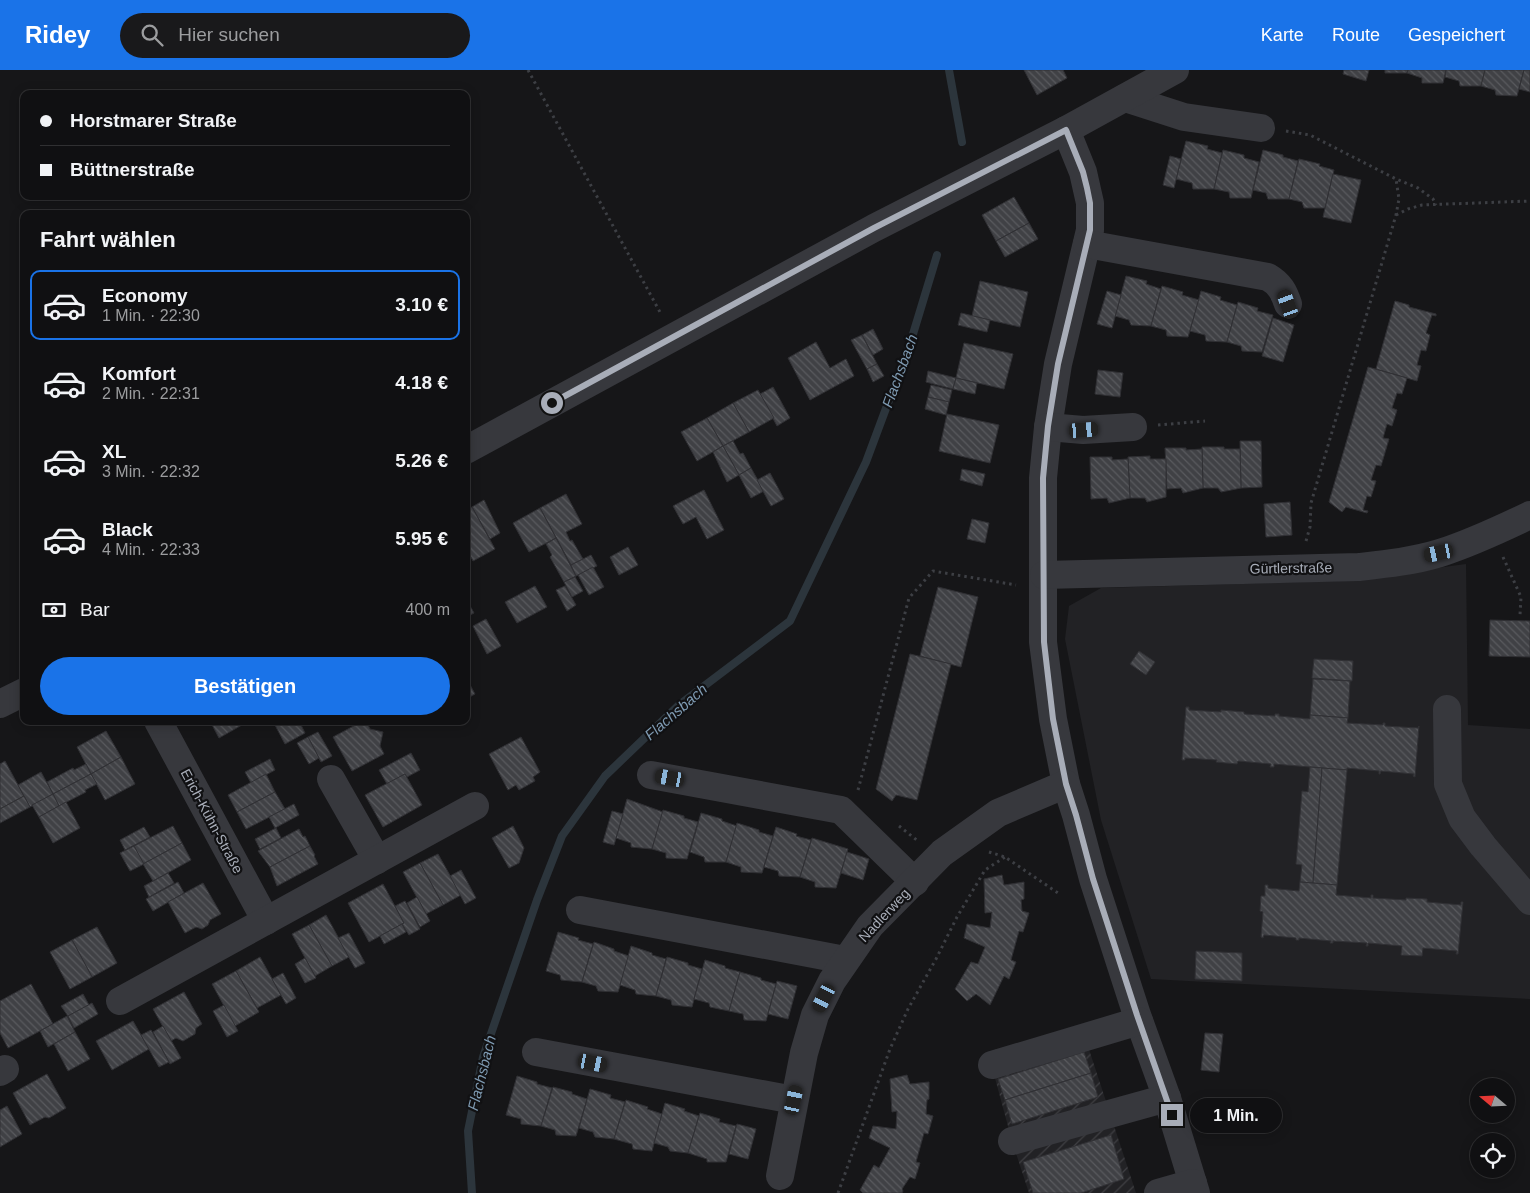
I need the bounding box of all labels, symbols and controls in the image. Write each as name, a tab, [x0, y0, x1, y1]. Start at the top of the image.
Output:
search box	[120, 13, 470, 58]
text: Ridey	[25, 21, 90, 48]
icon: search	[138, 21, 166, 49]
text: Hier suchen	[178, 24, 280, 45]
text: Karte	[1261, 25, 1304, 45]
text: Route	[1332, 25, 1380, 45]
text: Gespeichert	[1408, 25, 1505, 45]
text: Horstmarer Straße	[70, 110, 237, 131]
text: Büttnerstraße	[70, 159, 195, 180]
text: Fahrt wählen	[40, 227, 176, 252]
icon: car	[42, 283, 87, 328]
text: Economy	[102, 285, 188, 306]
car	[1275, 287, 1300, 321]
text: 3.10 €	[395, 294, 448, 315]
text: 1 Min. · 22:30	[102, 307, 200, 324]
water label: Flachsbach	[878, 332, 921, 410]
icon: car	[42, 361, 87, 406]
text: Komfort	[102, 363, 176, 384]
text: 4.18 €	[395, 372, 448, 393]
text: 2 Min. · 22:31	[102, 385, 200, 402]
route start	[541, 392, 563, 414]
car	[1068, 421, 1099, 439]
icon: car	[42, 439, 87, 484]
text: XL	[102, 441, 126, 462]
text: 5.26 €	[395, 450, 448, 471]
text: 3 Min. · 22:32	[102, 463, 200, 480]
icon: car	[42, 517, 87, 562]
text: Black	[102, 519, 153, 540]
text: 5.95 €	[395, 528, 448, 549]
text: 4 Min. · 22:33	[102, 541, 200, 558]
car	[1422, 543, 1455, 563]
street label: Gürtlerstraße	[1250, 559, 1333, 577]
icon: cash	[40, 596, 68, 624]
text: Bar	[80, 599, 110, 620]
text: 400 m	[406, 601, 450, 618]
button: Bestätigen	[40, 657, 450, 715]
water label: Flachsbach	[641, 680, 710, 743]
street label: Erich-Kühn-Straße	[178, 766, 246, 876]
car	[653, 768, 686, 788]
street label: Nadlerweg	[855, 885, 913, 945]
car	[810, 981, 837, 1015]
water label: Flachsbach	[464, 1034, 499, 1112]
car	[576, 1053, 609, 1073]
north arrow	[1470, 1078, 1515, 1122]
map controls	[1470, 1078, 1515, 1178]
car	[783, 1084, 804, 1116]
callout: 1 Min.	[1190, 1098, 1282, 1132]
route end	[1161, 1104, 1183, 1126]
text: 1 Min.	[1213, 1107, 1259, 1124]
button: locate	[1470, 1133, 1515, 1178]

